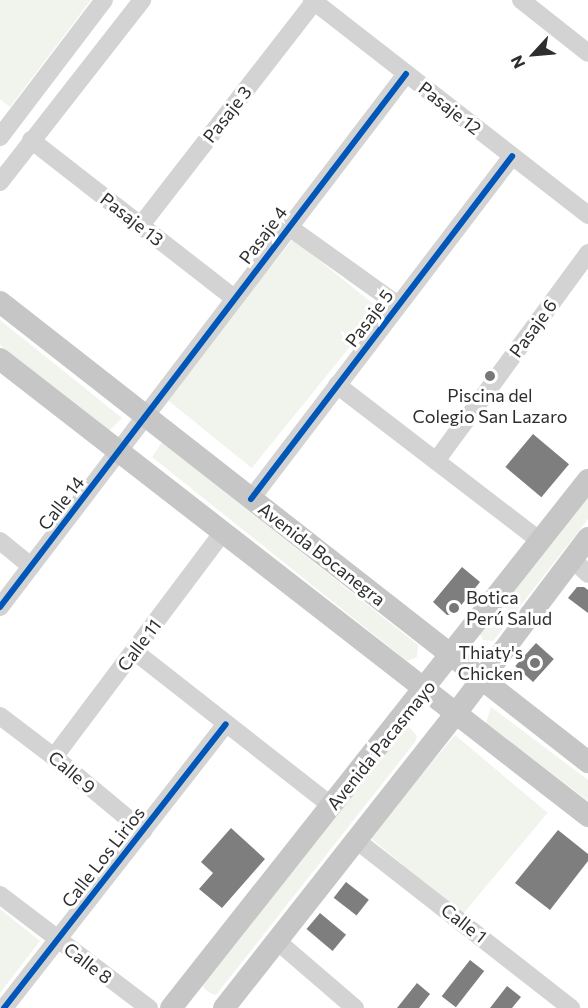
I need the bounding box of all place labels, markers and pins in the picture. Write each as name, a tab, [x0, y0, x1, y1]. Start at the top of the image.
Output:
marker: Piscina del Colegio San Lazaro	[483, 369, 497, 383]
place label: Piscina del Colegio San Lazaro	[412, 385, 568, 428]
place label: Botica Perú Salud	[466, 587, 552, 630]
marker: Botica Perú Salud	[447, 601, 461, 615]
place label: Thiaty's Chicken	[458, 642, 523, 684]
marker: Thiaty's Chicken	[528, 656, 542, 670]

